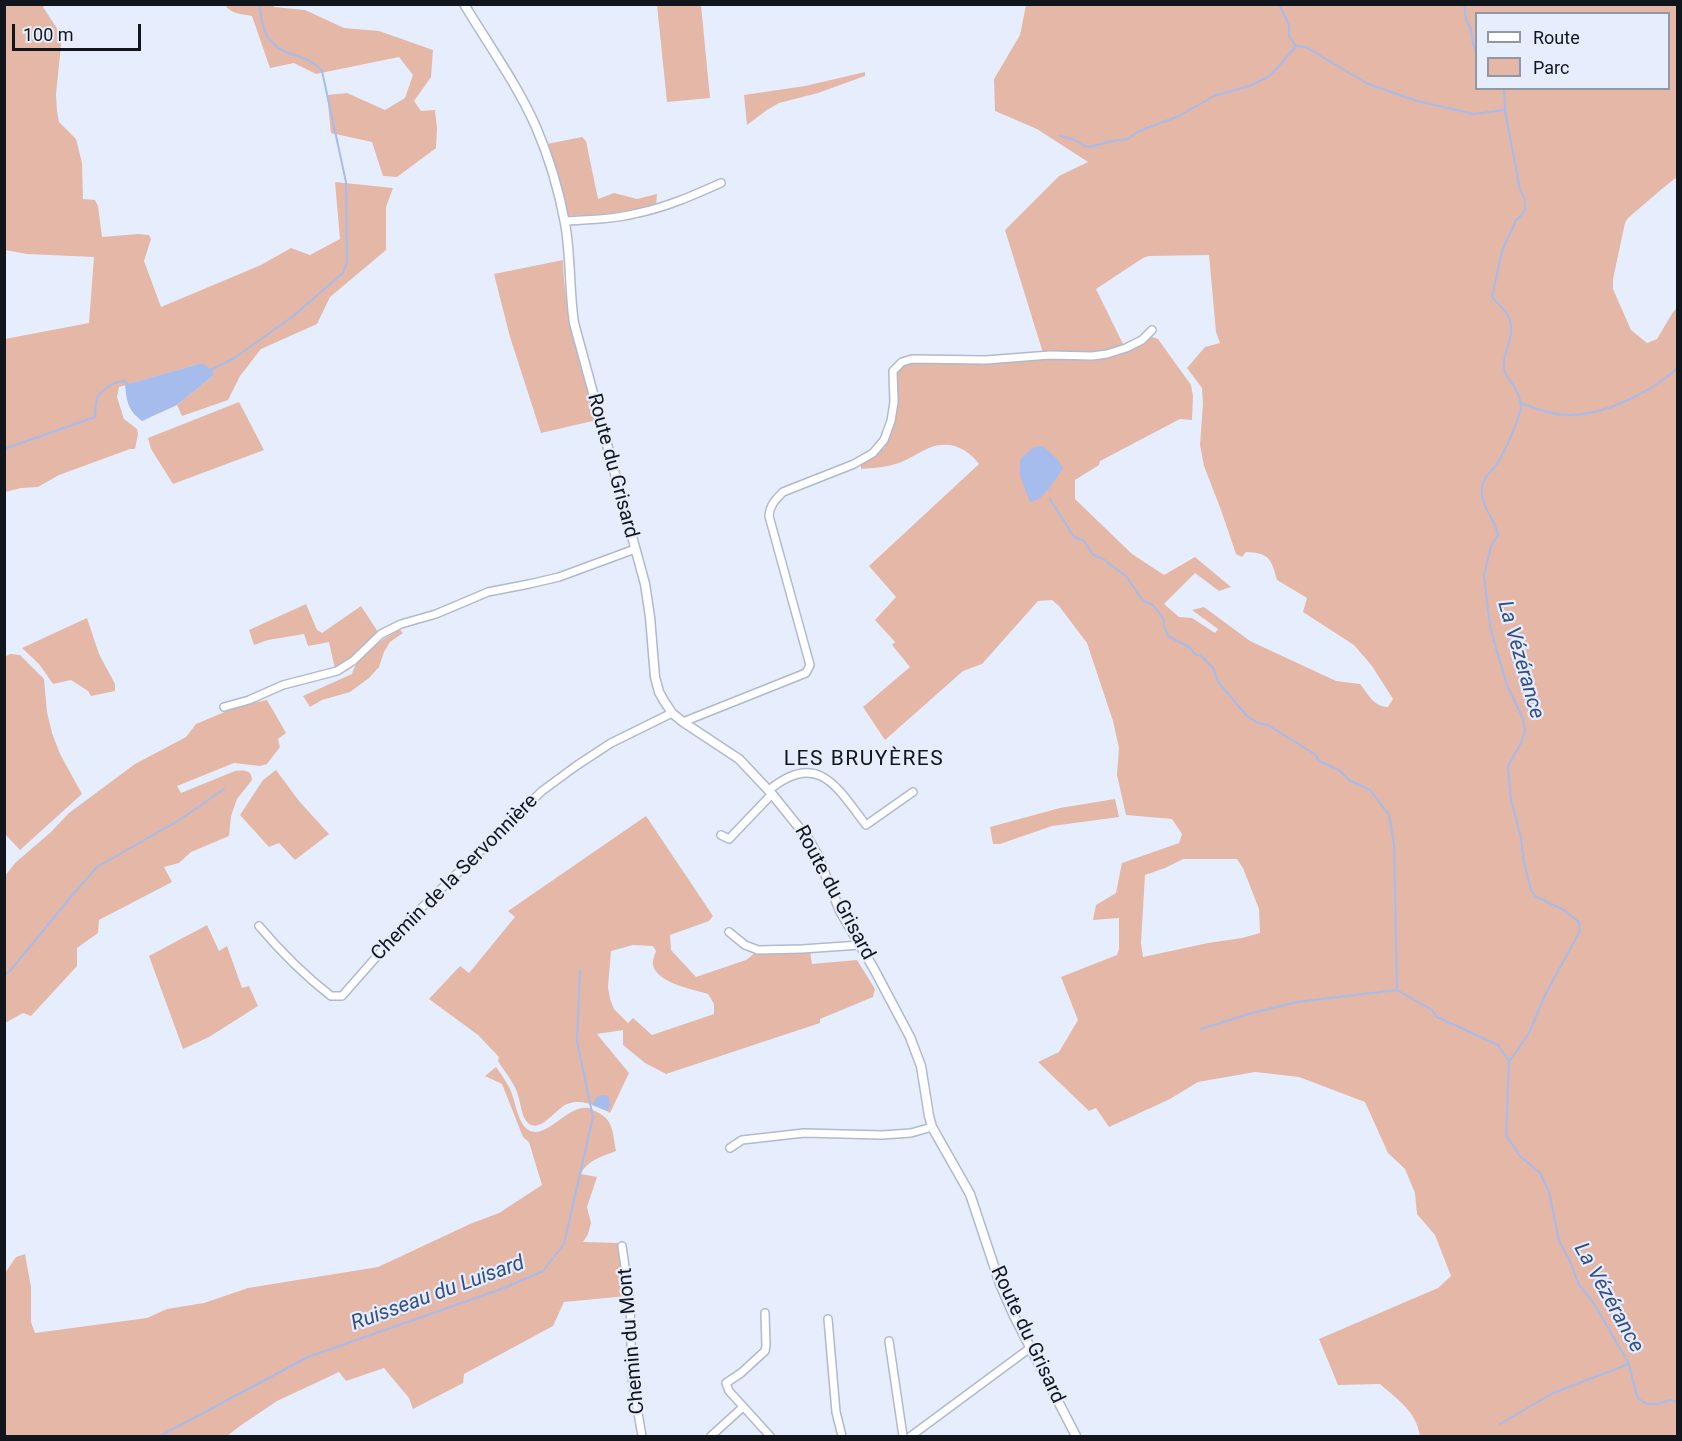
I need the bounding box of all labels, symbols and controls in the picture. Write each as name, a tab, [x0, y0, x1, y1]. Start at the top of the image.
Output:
scale bar	[15, 12, 144, 50]
legend	[1475, 12, 1670, 90]
text: 100 m	[23, 24, 74, 45]
text: Route	[1533, 27, 1580, 48]
text: Parc	[1533, 57, 1569, 78]
street label: Route du Grisard	[581, 391, 643, 541]
water label: La Vézérance	[1491, 598, 1549, 722]
district label: LES BRUYÈRES	[784, 747, 944, 773]
street label: Chemin de la Servonnière	[367, 790, 543, 966]
street label: Route du Grisard	[789, 822, 879, 964]
water label: La Vézérance	[1568, 1239, 1648, 1357]
water label: Ruisseau du Luisard	[348, 1251, 528, 1337]
street label: Route du Grisard	[985, 1263, 1069, 1407]
street label: Chemin du Mont	[614, 1267, 650, 1415]

